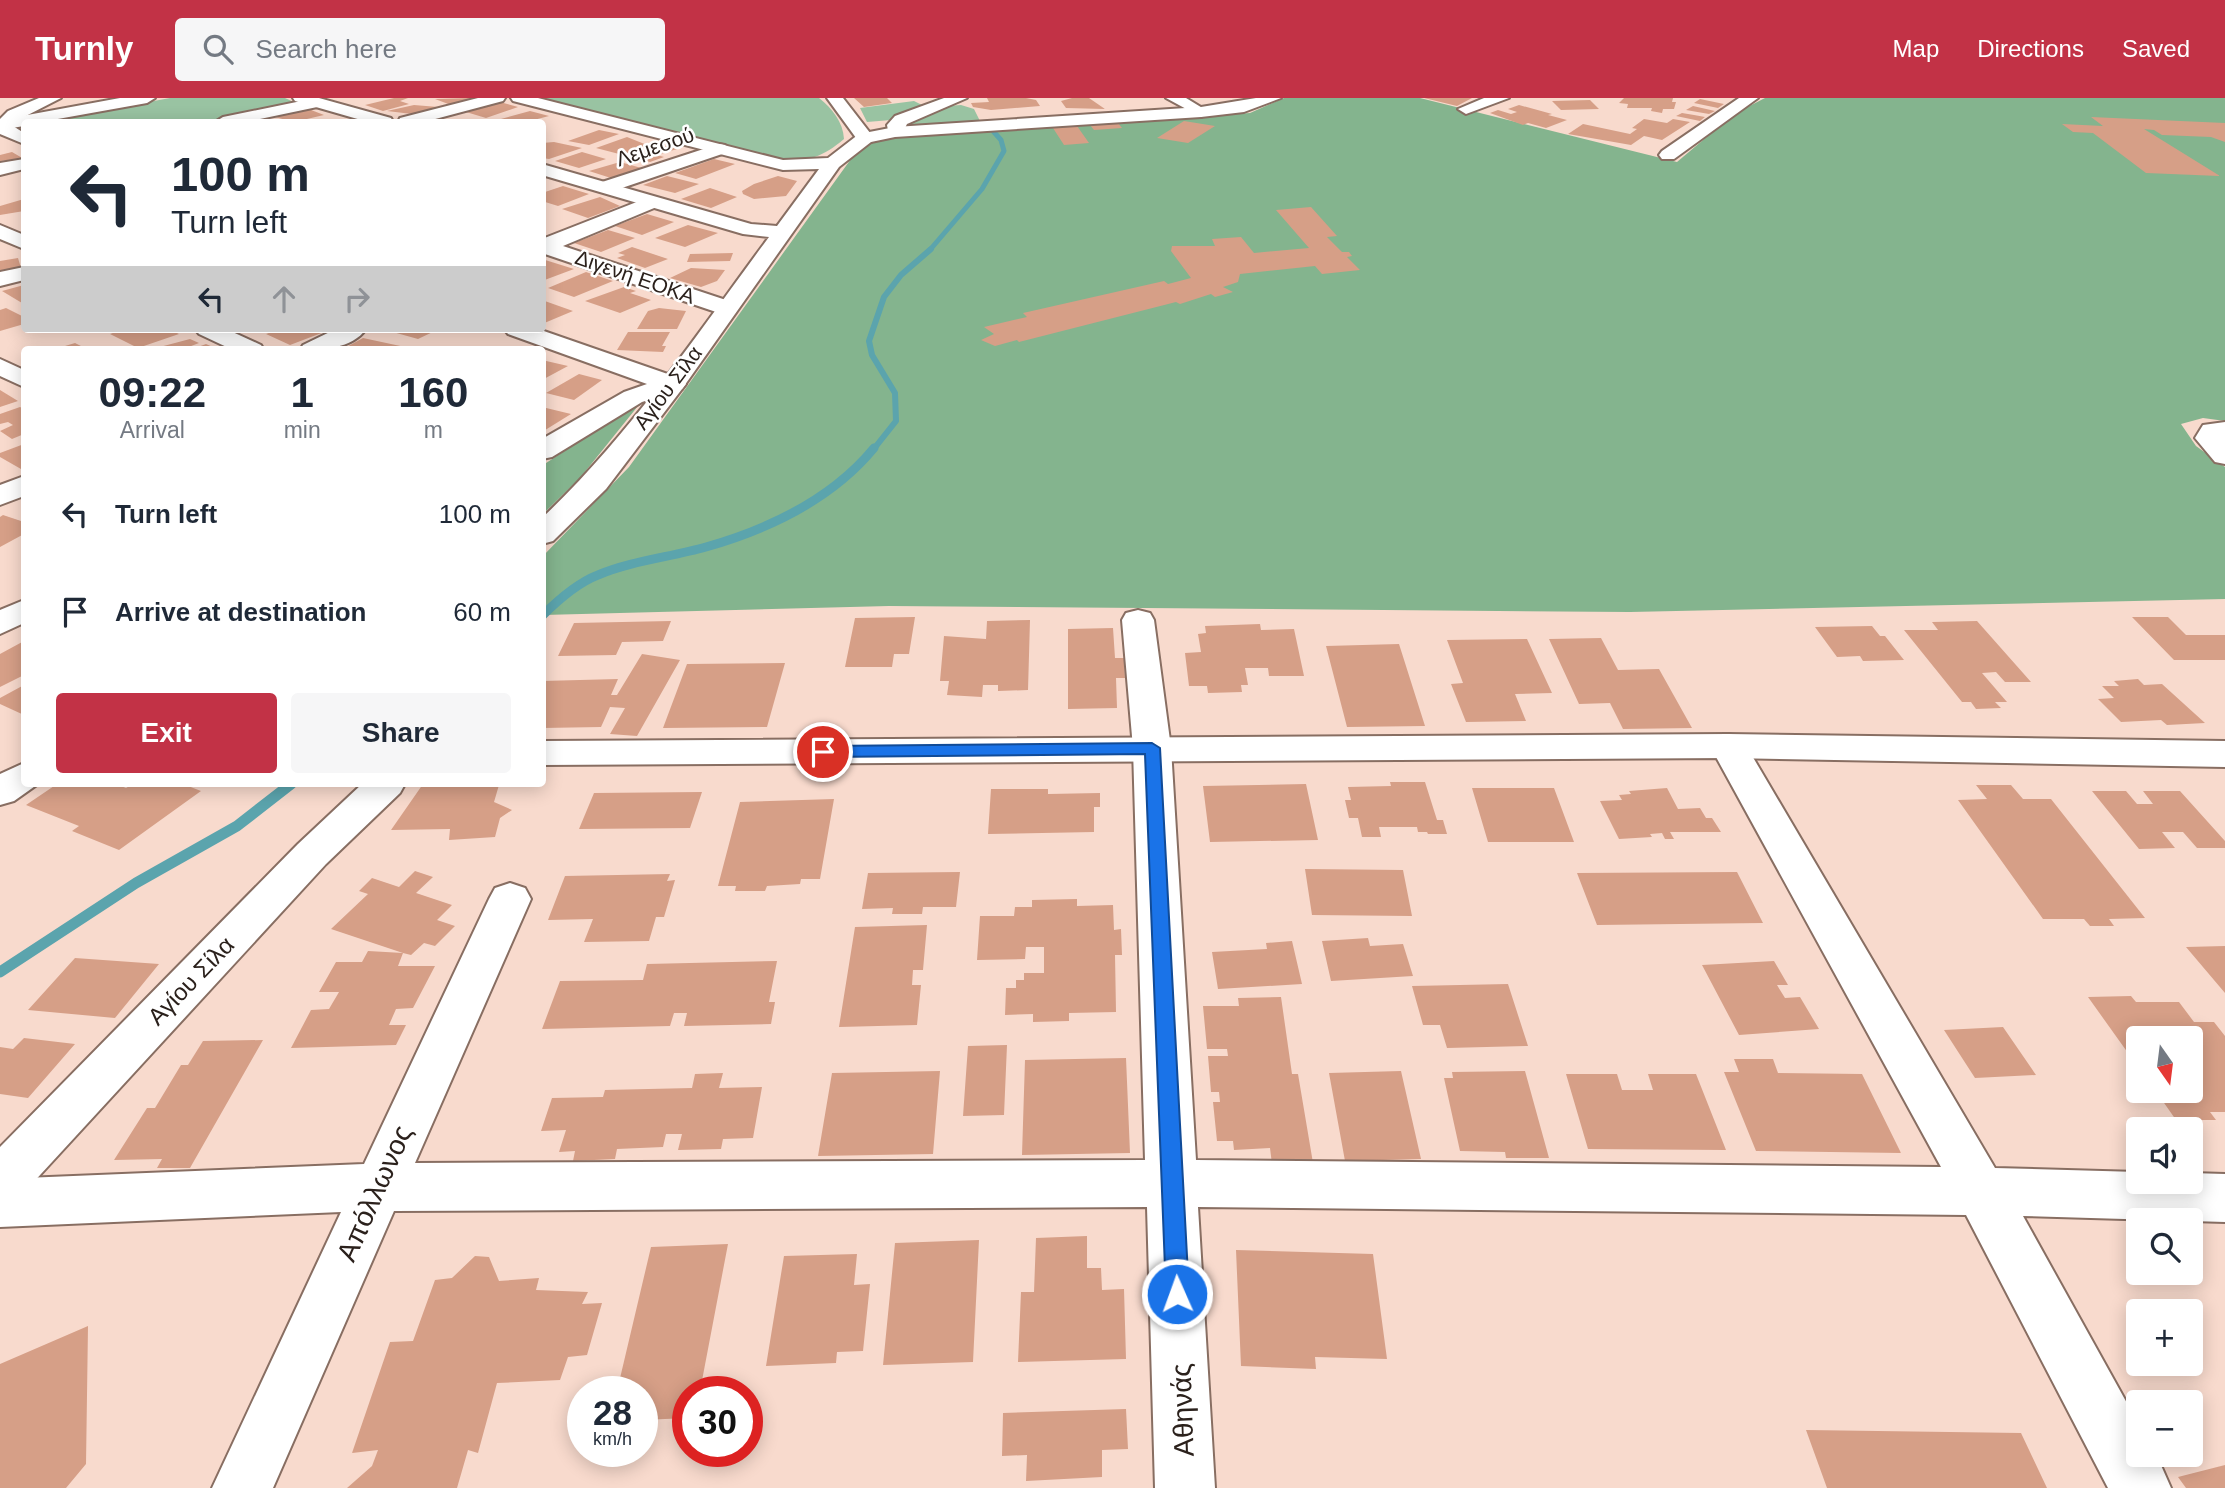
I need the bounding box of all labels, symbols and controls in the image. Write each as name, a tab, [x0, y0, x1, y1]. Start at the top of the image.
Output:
search box	[175, 18, 665, 81]
text: Turnly	[35, 30, 133, 67]
icon: search	[199, 30, 237, 68]
text: Search here	[255, 34, 397, 64]
text: Map	[1893, 35, 1939, 62]
text: Directions	[1977, 35, 2084, 62]
text: Saved	[2122, 35, 2190, 62]
street label: Λεμεσού	[613, 122, 697, 171]
icon: left	[56, 147, 147, 238]
text: 100 m	[171, 147, 310, 201]
text: Turn left	[171, 204, 287, 240]
street label: Διγενή ΕΟΚΑ	[572, 245, 698, 308]
icon: left	[192, 280, 230, 318]
icon: ahead	[265, 280, 303, 318]
icon: right	[338, 280, 376, 318]
street label: Αγίου Σίλα	[629, 342, 706, 434]
text: 09:22	[99, 369, 206, 416]
text: 1	[290, 369, 314, 416]
text: 160	[398, 369, 468, 416]
text: Arrival	[120, 417, 185, 443]
text: min	[284, 417, 321, 443]
text: m	[424, 417, 443, 443]
icon: left	[56, 495, 94, 533]
text: Turn left	[115, 499, 217, 529]
text: 100 m	[439, 499, 511, 529]
icon: arrive	[56, 593, 94, 631]
text: Arrive at destination	[115, 597, 366, 627]
text: 60 m	[453, 597, 511, 627]
button: Exit	[56, 693, 277, 773]
button: Share	[291, 693, 511, 773]
pin	[793, 722, 853, 782]
icon: arrive	[804, 733, 842, 771]
street label: Αγίου Σίλα	[142, 931, 239, 1030]
north arrow	[2126, 1026, 2203, 1102]
map controls	[2126, 1026, 2203, 1467]
button: sound	[2126, 1117, 2203, 1194]
street label: Απόλλωνος	[331, 1120, 418, 1266]
button: search	[2126, 1208, 2203, 1285]
position arrow	[1140, 1257, 1214, 1331]
button: +	[2126, 1299, 2203, 1376]
street label: Αθηνάς	[1165, 1363, 1200, 1457]
speed limit sign: 30	[672, 1376, 763, 1467]
button: −	[2126, 1390, 2203, 1467]
text: 28	[593, 1393, 632, 1432]
text: km/h	[593, 1429, 632, 1449]

